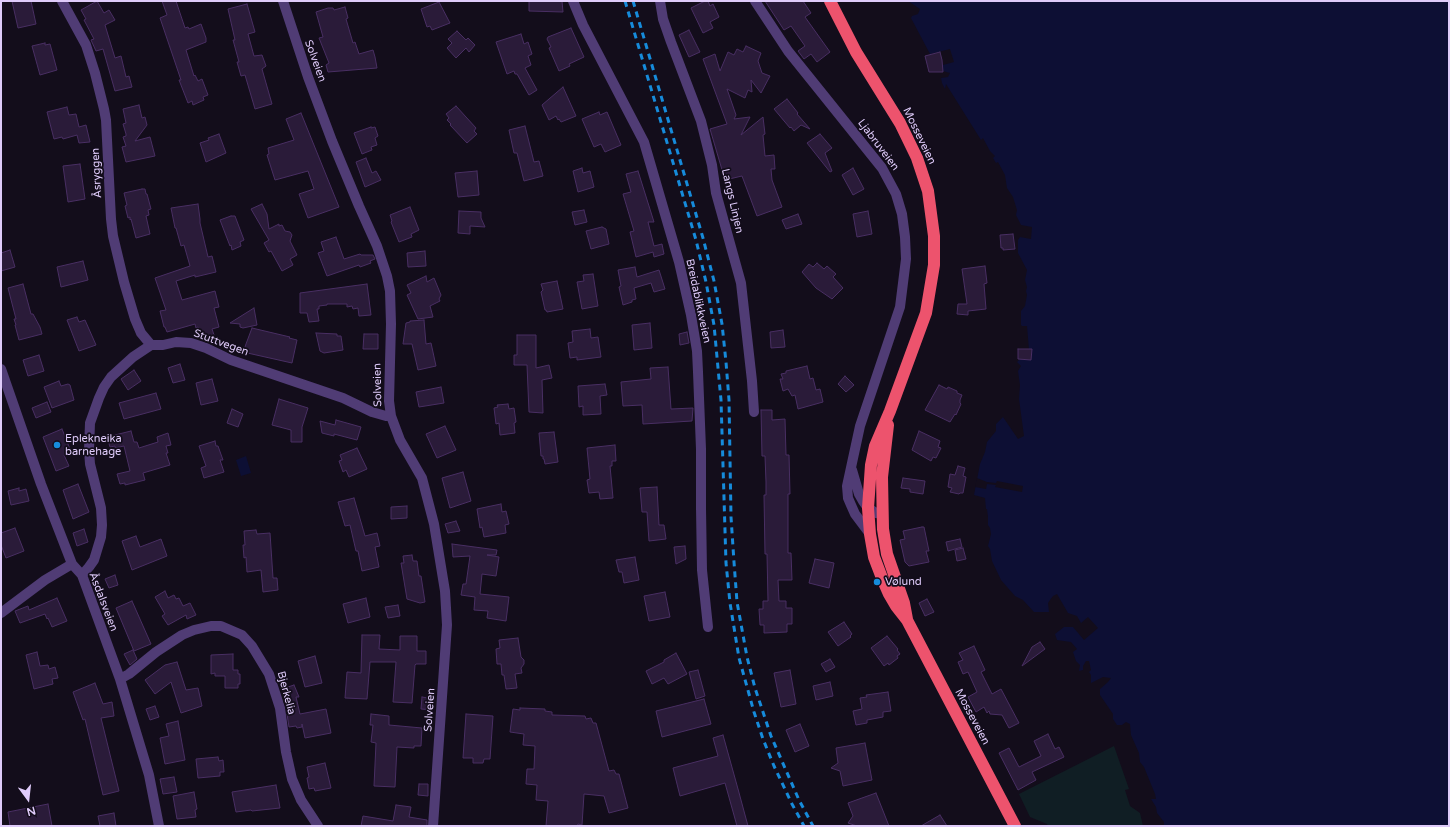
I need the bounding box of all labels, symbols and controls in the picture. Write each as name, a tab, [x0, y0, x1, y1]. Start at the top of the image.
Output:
street label: Solveien	[301, 38, 329, 84]
street label: Mosseveien	[900, 105, 938, 167]
street label: Ljabruveien	[854, 117, 902, 173]
street label: Åsryggen	[89, 148, 105, 198]
street label: Langs Linjen	[718, 167, 746, 235]
street label: Breidablikkveien	[683, 258, 713, 344]
street label: Stuttvegen	[192, 327, 250, 359]
street label: Solveien	[371, 363, 385, 407]
place label: Eplekneika barnehage	[65, 432, 122, 458]
marker: Eplekneika barnehage	[52, 440, 62, 450]
street label: Åsdalsveien	[86, 571, 120, 633]
place label: Vølund	[885, 575, 922, 589]
marker: Vølund	[872, 577, 882, 587]
street label: Bjerkelia	[274, 670, 298, 716]
street label: Mosseveien	[952, 687, 992, 747]
street label: Solveien	[422, 688, 438, 732]
north arrow	[8, 779, 48, 819]
text: N	[25, 804, 37, 818]

